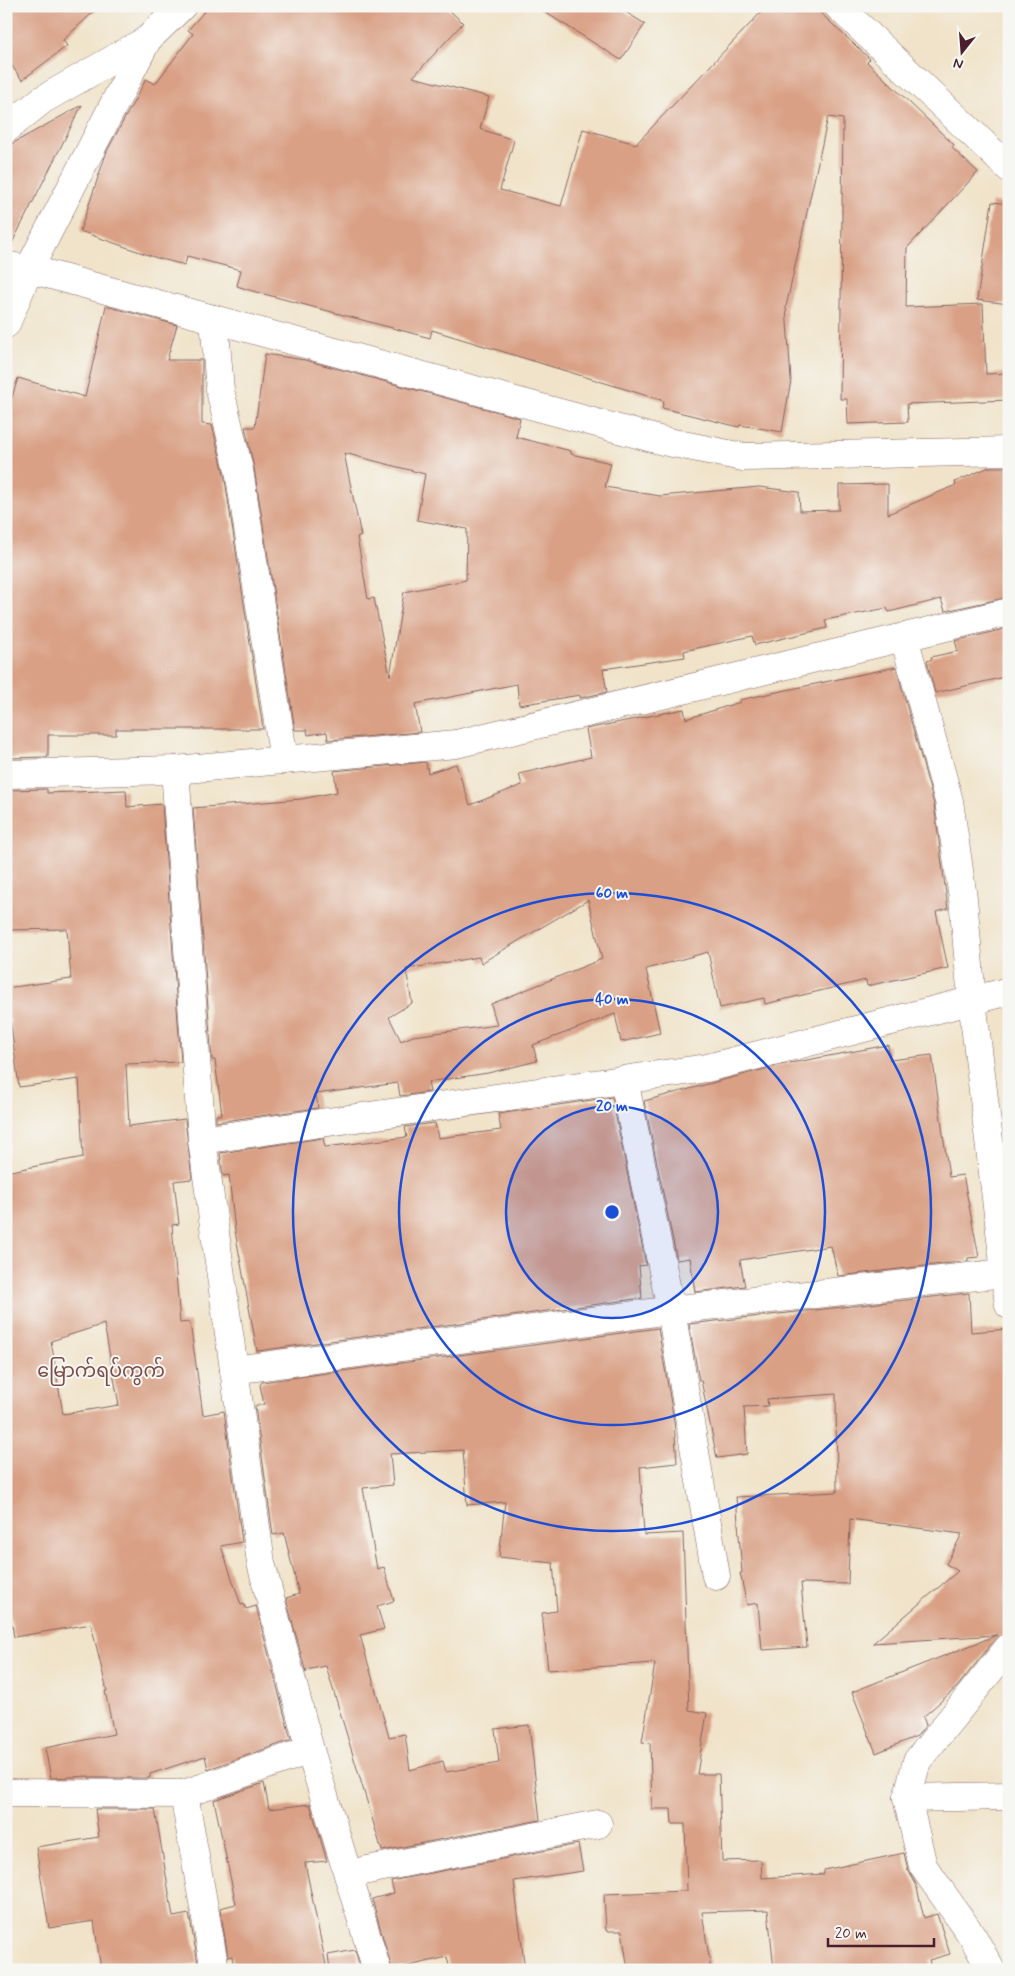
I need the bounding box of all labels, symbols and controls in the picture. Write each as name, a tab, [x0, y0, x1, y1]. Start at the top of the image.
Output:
north arrow	[938, 28, 988, 78]
text: N	[951, 54, 966, 73]
text: 60 m	[596, 884, 628, 904]
text: 40 m	[595, 990, 629, 1010]
text: 20 m	[596, 1097, 628, 1117]
centre of rings	[603, 1203, 621, 1221]
district label: မြောက်ရပ်ကွက်	[37, 1356, 165, 1386]
scale bar	[828, 1916, 934, 1948]
text: 20 m	[835, 1924, 867, 1944]

